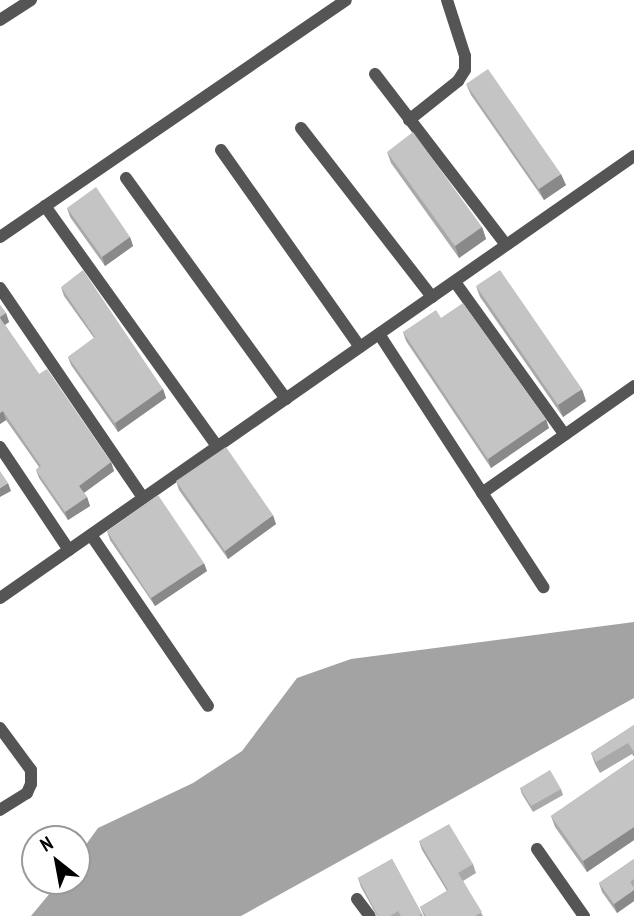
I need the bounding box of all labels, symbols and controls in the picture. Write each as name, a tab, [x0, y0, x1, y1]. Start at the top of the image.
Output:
north arrow	[21, 825, 91, 895]
text: N	[36, 831, 57, 857]

